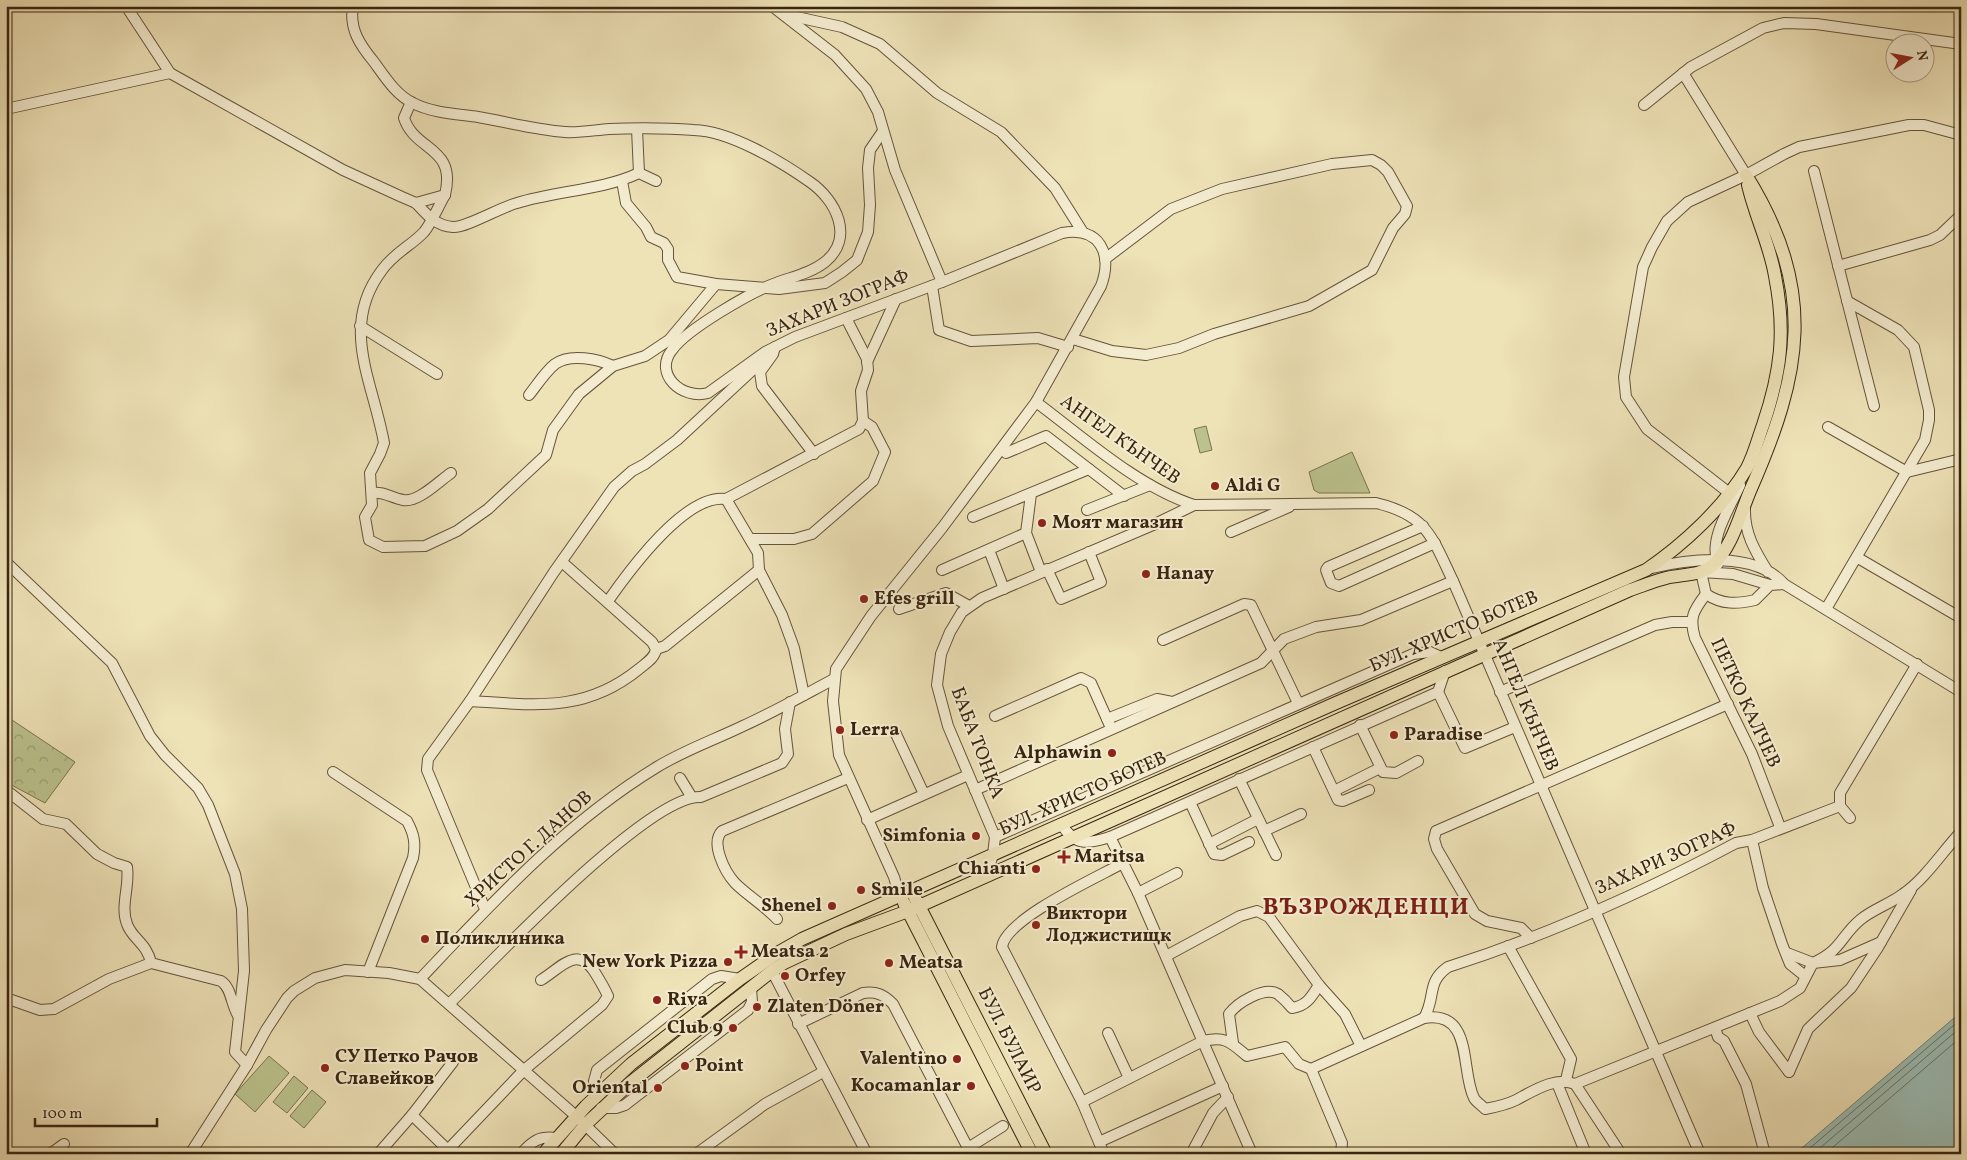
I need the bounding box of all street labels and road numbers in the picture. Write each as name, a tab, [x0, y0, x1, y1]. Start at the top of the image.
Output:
street label: ЗАХАРИ ЗОГРАФ	[763, 263, 913, 345]
street label: АНГЕЛ КЪНЧЕВ	[1055, 389, 1185, 491]
street label: БУЛ. ХРИСТО БОТЕВ	[1365, 585, 1543, 679]
street label: ПЕТКО КАЛЧЕВ	[1703, 634, 1787, 772]
street label: АНГЕЛ КЪНЧЕВ	[1485, 635, 1565, 775]
street label: БАБА ТОНКА	[944, 683, 1010, 803]
street label: БУЛ. ХРИСТО БОТЕВ	[995, 745, 1171, 843]
street label: ХРИСТО Г. ДАНОВ	[459, 785, 599, 913]
street label: ЗАХАРИ ЗОГРАФ	[1591, 816, 1741, 902]
street label: БУЛ. БУЛАИР	[971, 983, 1047, 1099]

